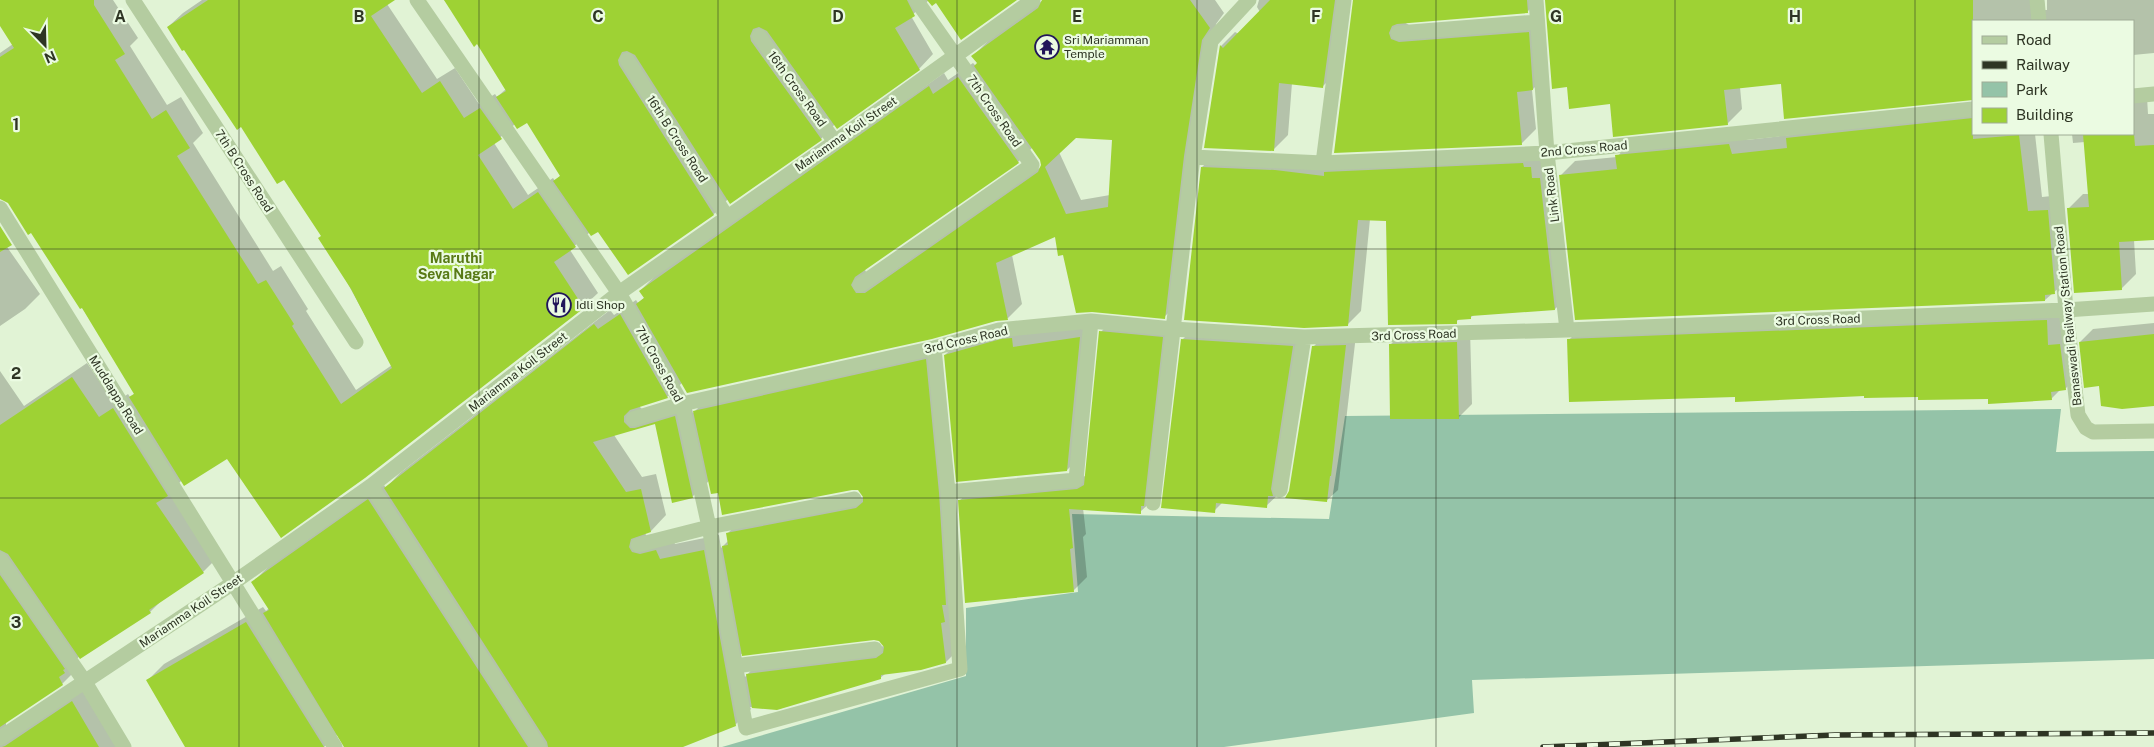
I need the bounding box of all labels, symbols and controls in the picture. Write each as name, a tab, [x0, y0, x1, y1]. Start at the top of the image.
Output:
text: A	[114, 7, 126, 26]
text: B	[354, 7, 365, 26]
text: C	[592, 7, 604, 26]
text: D	[832, 7, 844, 26]
text: E	[1072, 7, 1082, 26]
text: F	[1311, 7, 1321, 26]
text: G	[1550, 7, 1562, 26]
text: H	[1789, 7, 1801, 26]
north arrow	[20, 20, 70, 70]
legend	[1972, 20, 2134, 135]
text: Road	[2016, 31, 2052, 48]
place label: Sri Mariamman Temple	[1064, 33, 1149, 61]
temple icon: Sri Mariamman Temple	[1034, 34, 1060, 60]
text: N	[42, 47, 58, 66]
street label: 16th Cross Road	[765, 49, 829, 129]
text: Railway	[2016, 56, 2070, 73]
street label: 7th Cross Road	[964, 72, 1024, 150]
text: Park	[2016, 81, 2048, 98]
street label: 16th B Cross Road	[644, 93, 710, 185]
street label: Mariamma Koil Street	[792, 93, 900, 174]
text: Building	[2016, 106, 2074, 123]
text: 1	[13, 115, 19, 134]
street label: 7th B Cross Road	[212, 127, 276, 215]
street label: 2nd Cross Road	[1540, 138, 1628, 160]
street label: Link Road	[1542, 167, 1562, 223]
street label: Banaswadi Railway Station Road	[2052, 225, 2084, 407]
district label: Maruthi Seva Nagar	[418, 250, 495, 282]
restaurant icon: Idli Shop	[546, 292, 572, 318]
place label: Idli Shop	[576, 298, 625, 312]
street label: 3rd Cross Road	[1775, 312, 1861, 328]
street label: 7th Cross Road	[632, 324, 686, 404]
street label: 3rd Cross Road	[923, 324, 1009, 356]
street label: 3rd Cross Road	[1371, 327, 1457, 343]
street label: Mariamma Koil Street	[466, 329, 570, 415]
street label: Muddappa Road	[86, 353, 146, 437]
text: 2	[11, 364, 21, 383]
street label: Mariamma Koil Street	[137, 571, 245, 651]
text: 3	[11, 613, 21, 632]

